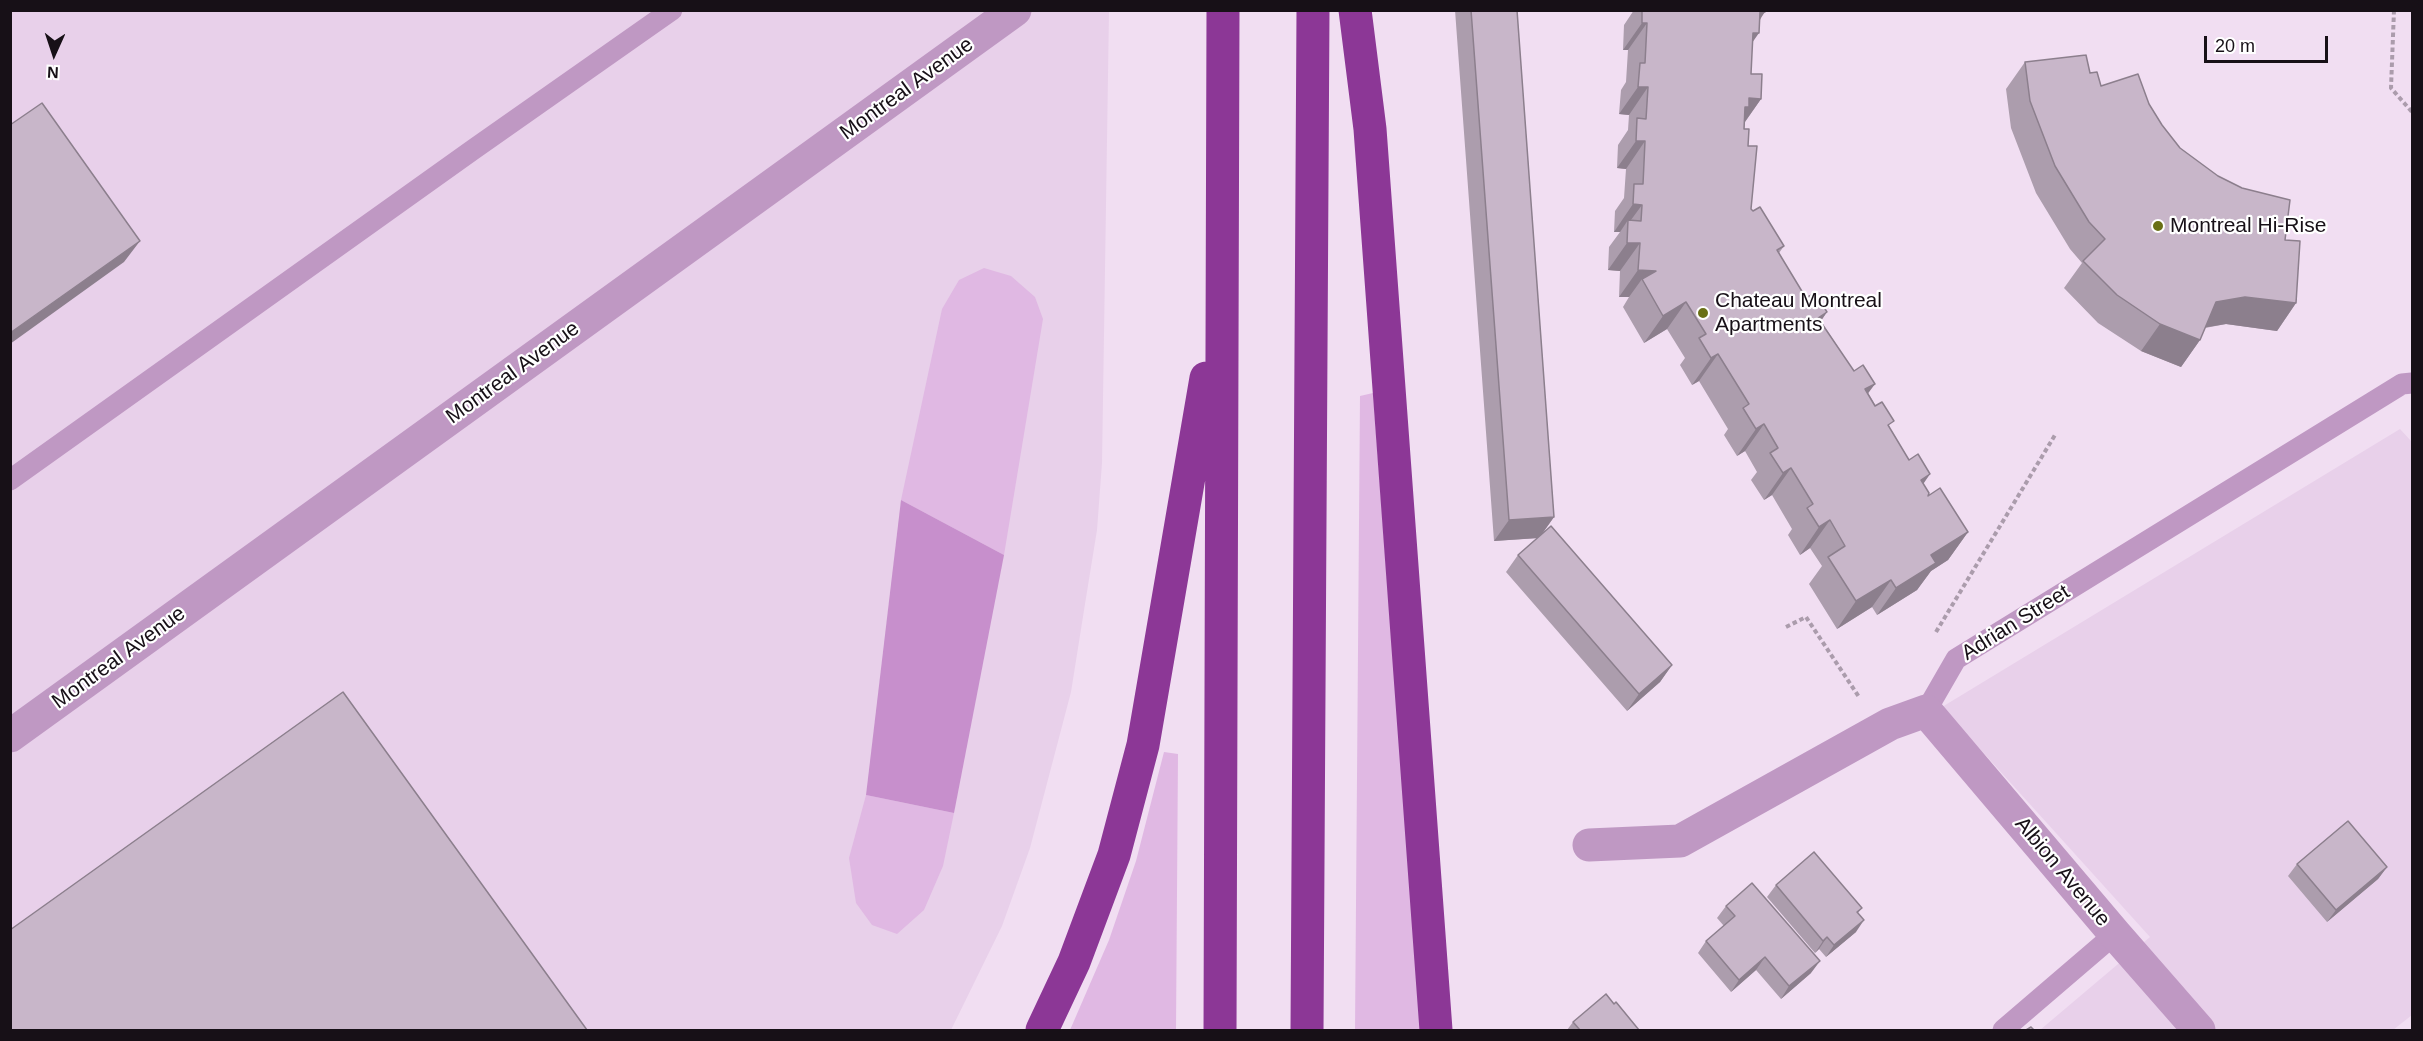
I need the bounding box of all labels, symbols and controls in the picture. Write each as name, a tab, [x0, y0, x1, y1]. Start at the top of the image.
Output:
north arrow	[24, 24, 84, 84]
scale bar	[2207, 24, 2332, 62]
street label: Montreal Avenue	[836, 32, 978, 146]
text: 20 m	[2215, 36, 2255, 56]
text: N	[47, 64, 59, 81]
place label: Montreal Hi-Rise	[2170, 213, 2326, 239]
marker: Montreal Hi-Rise	[2151, 219, 2165, 233]
place label: Chateau Montreal Apartments	[1715, 288, 1882, 338]
marker: Chateau Montreal Apartments	[1696, 306, 1710, 320]
street label: Montreal Avenue	[442, 316, 584, 430]
street label: Adrian Street	[1957, 580, 2075, 666]
street label: Montreal Avenue	[48, 601, 190, 715]
street label: Albion Avenue	[2009, 812, 2115, 932]

